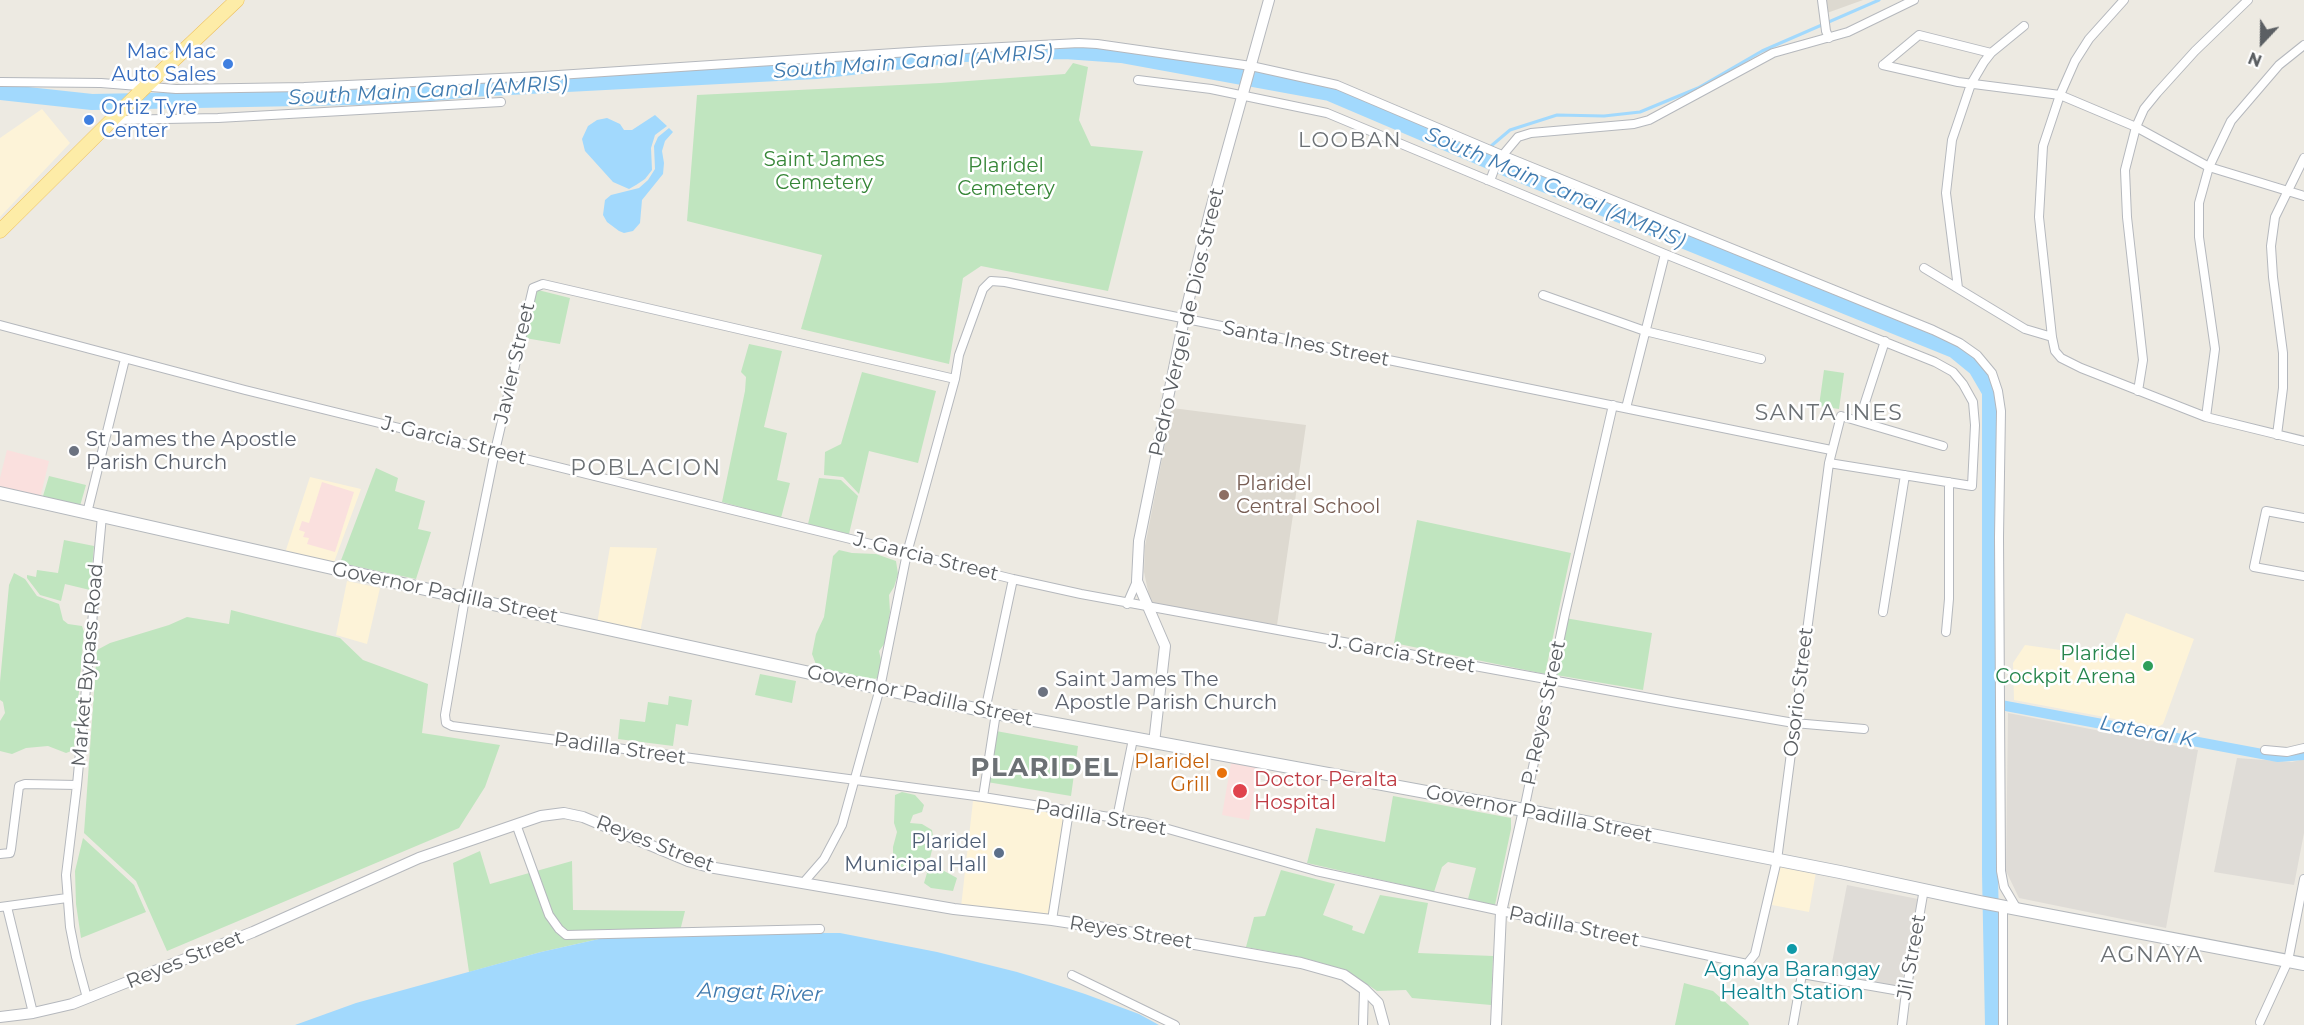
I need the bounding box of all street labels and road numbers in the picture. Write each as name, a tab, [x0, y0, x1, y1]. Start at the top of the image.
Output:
street label: Pedro Vergel de Dios Street	[1144, 185, 1230, 459]
street label: Javier Street	[489, 300, 541, 426]
street label: Santa Ines Street	[1221, 316, 1391, 372]
street label: J. Garcia Street	[379, 411, 529, 471]
street label: J. Garcia Street	[851, 527, 1001, 587]
street label: Governor Padilla Street	[330, 557, 560, 629]
street label: Market Bypass Road	[67, 562, 109, 768]
street label: Osorio Street	[1779, 626, 1819, 758]
street label: J. Garcia Street	[1327, 629, 1477, 679]
street label: P. Reyes Street	[1517, 638, 1571, 788]
street label: Governor Padilla Street	[805, 660, 1035, 732]
street label: Padilla Street	[552, 728, 688, 770]
street label: Governor Padilla Street	[1424, 780, 1654, 848]
street label: Padilla Street	[1033, 795, 1169, 841]
street label: Reyes Street	[593, 810, 717, 878]
street label: Padilla Street	[1506, 901, 1642, 953]
street label: Reyes Street	[1068, 911, 1194, 955]
street label: Jil Street	[1893, 912, 1931, 1002]
street label: Reyes Street	[123, 926, 247, 994]

